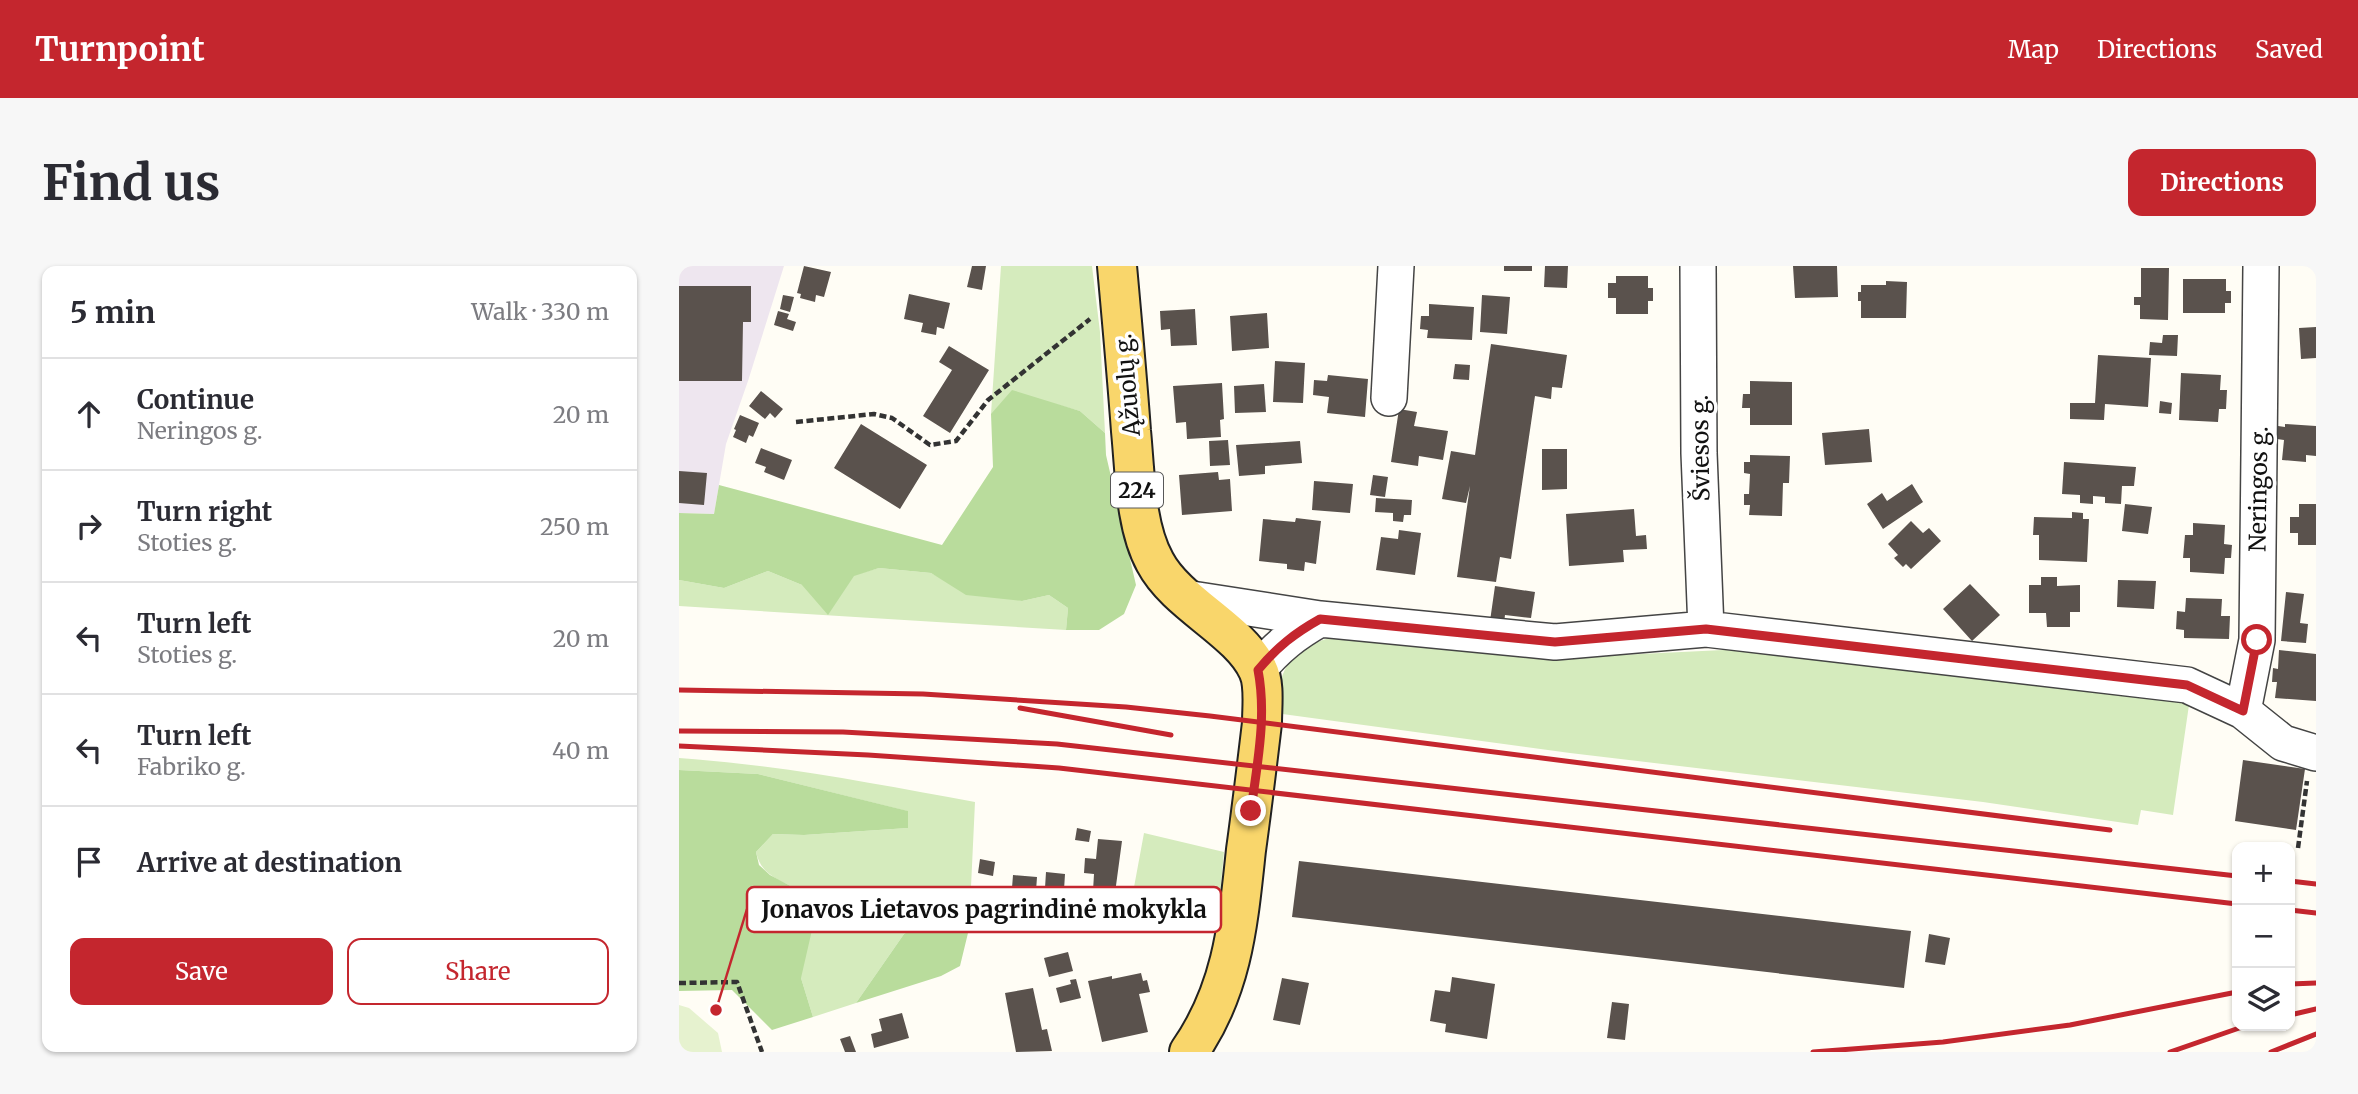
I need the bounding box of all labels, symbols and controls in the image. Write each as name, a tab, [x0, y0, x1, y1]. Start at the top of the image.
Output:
text: Turnpoint	[35, 29, 205, 70]
text: Map	[2008, 34, 2059, 65]
text: Directions	[2097, 34, 2217, 65]
text: Saved	[2255, 34, 2323, 65]
button: Directions	[2128, 149, 2316, 216]
text: Find us	[42, 152, 220, 213]
text: 5 min	[70, 293, 155, 331]
text: Walk · 330 m	[471, 297, 609, 326]
street label: Ąžuolų g.	[1108, 333, 1146, 438]
text: Continue	[137, 383, 254, 416]
street label: Šviesos g.	[1685, 394, 1715, 502]
icon: ahead	[70, 395, 108, 433]
text: 20 m	[553, 400, 609, 429]
text: Neringos g.	[137, 416, 263, 445]
street label: Neringos g.	[2242, 426, 2274, 552]
road number: 224	[1111, 472, 1163, 508]
text: Turn right	[137, 495, 272, 528]
icon: right	[70, 507, 108, 545]
text: 250 m	[540, 512, 609, 541]
text: Stoties g.	[137, 528, 237, 557]
text: Turn left	[137, 607, 251, 640]
icon: left	[70, 619, 108, 657]
text: 20 m	[553, 624, 609, 653]
route start	[2241, 624, 2272, 655]
text: Stoties g.	[137, 640, 237, 669]
text: Turn left	[137, 719, 251, 752]
icon: left	[70, 731, 108, 769]
text: 40 m	[552, 736, 609, 765]
text: Fabriko g.	[137, 752, 246, 781]
route end	[1235, 795, 1266, 826]
map controls	[2232, 842, 2295, 1031]
button: +	[2232, 842, 2295, 905]
icon: arrive	[70, 843, 108, 881]
text: Arrive at destination	[137, 846, 402, 879]
callout: Jonavos Lietavos pagrindinė mokykla	[747, 887, 1221, 932]
text: Jonavos Lietavos pagrindinė mokykla	[760, 894, 1207, 925]
button: −	[2232, 905, 2295, 968]
button: Save	[70, 938, 333, 1005]
button: Share	[347, 938, 609, 1005]
button: layers	[2232, 968, 2295, 1031]

